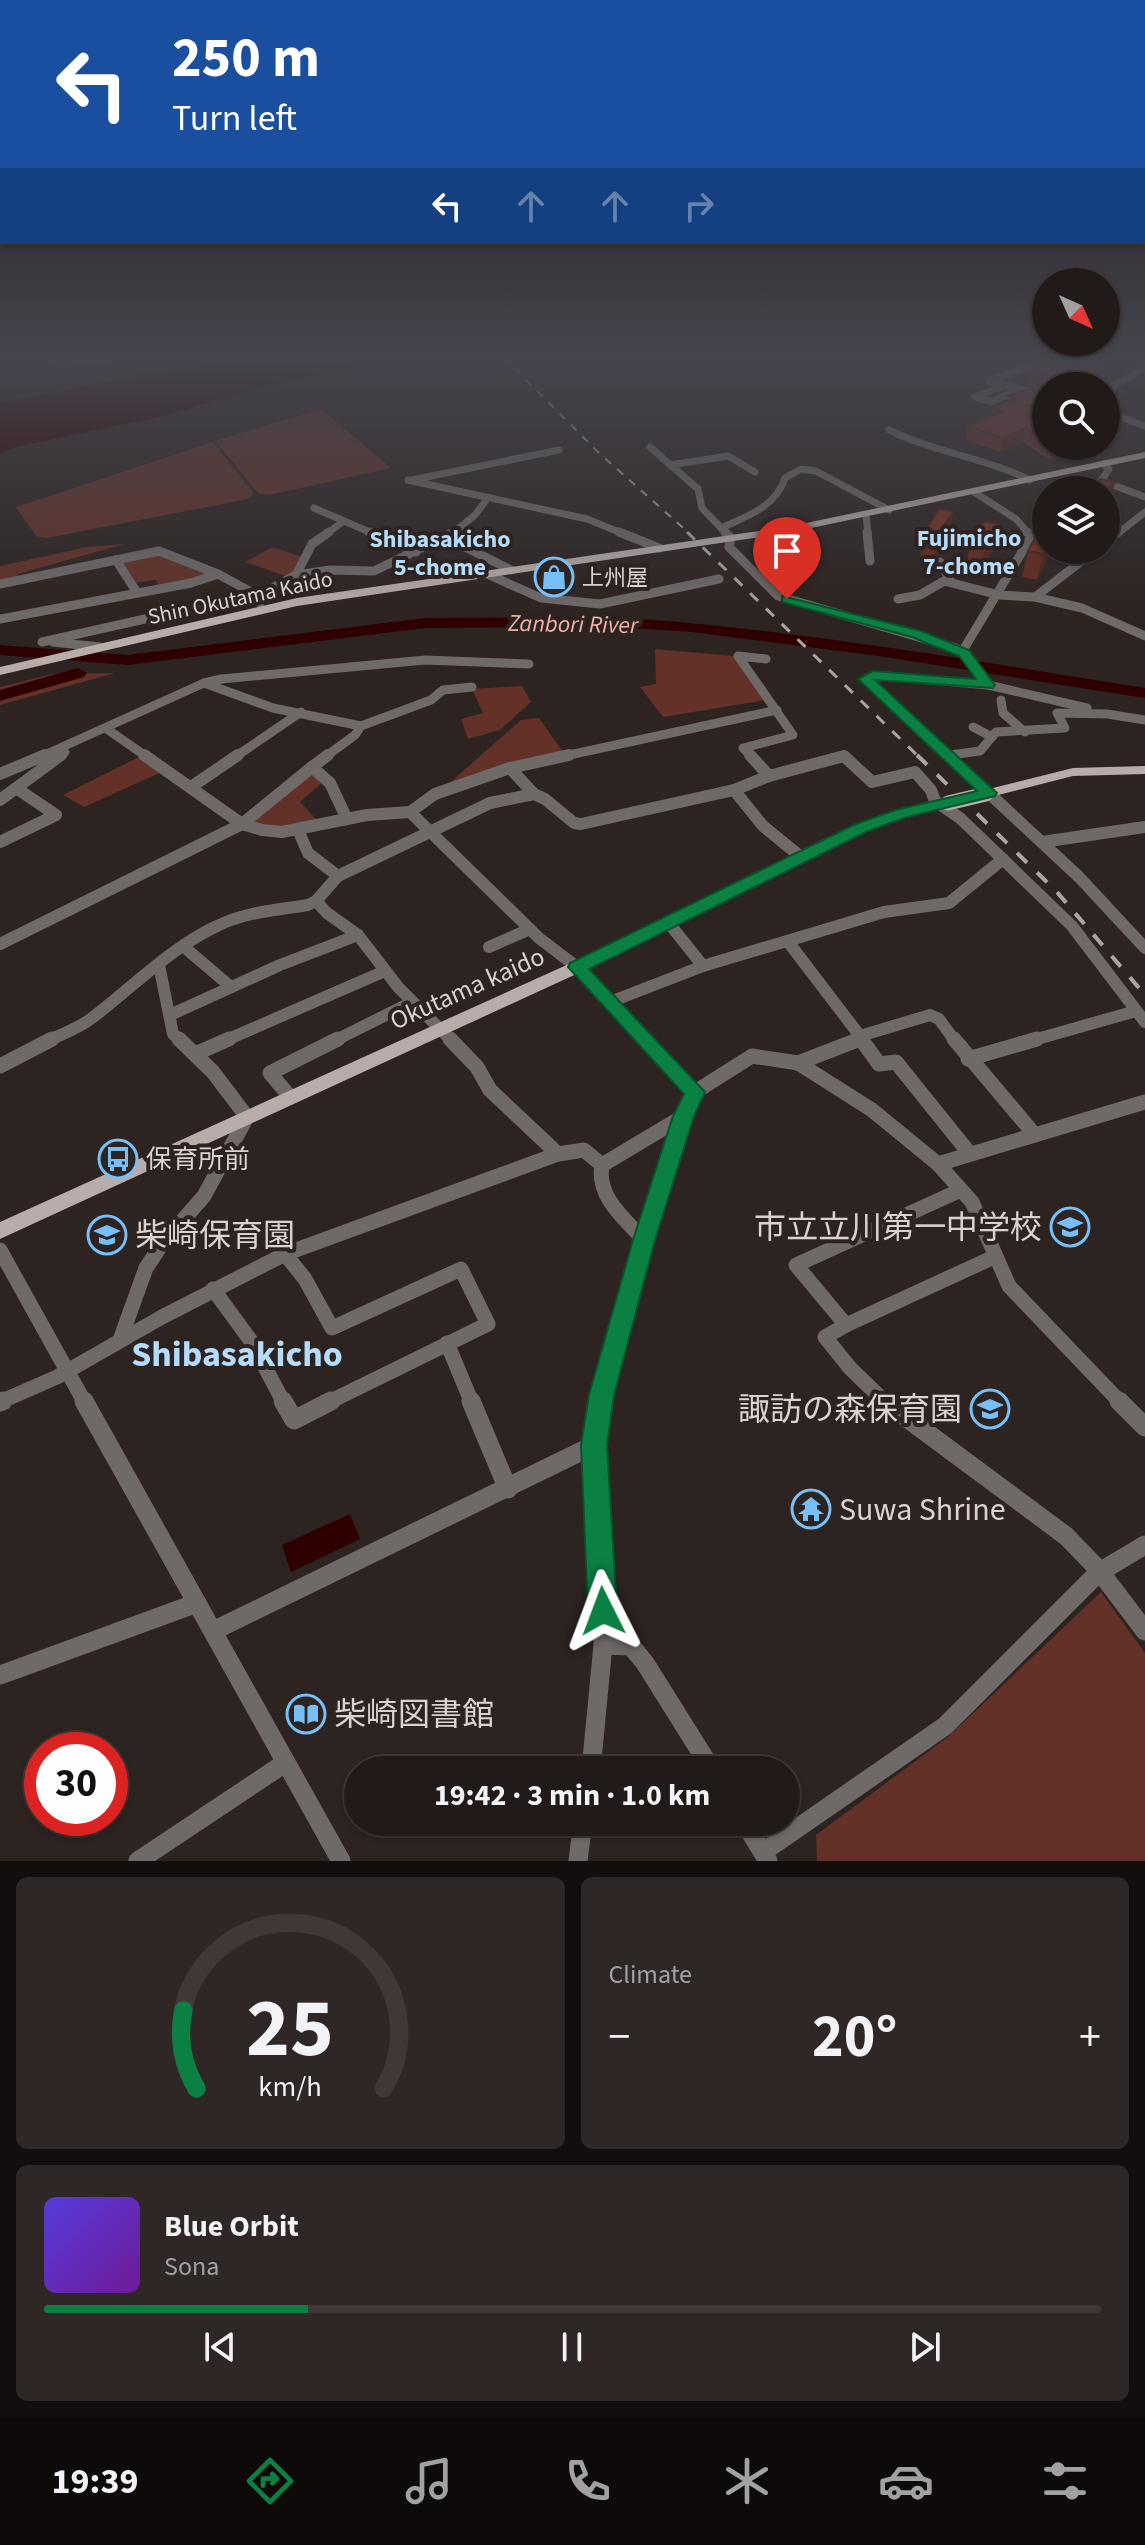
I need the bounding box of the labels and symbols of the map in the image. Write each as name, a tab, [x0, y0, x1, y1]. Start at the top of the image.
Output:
north arrow	[1032, 268, 1120, 356]
pin	[753, 517, 821, 599]
district label: Fujimicho 7-chome	[917, 521, 1021, 584]
district label: Shibasakicho 5-chome	[369, 522, 511, 585]
shop icon: 上州屋	[533, 556, 575, 598]
place label: 上州屋	[582, 562, 648, 594]
street label: Shin Okutama Kaido	[145, 563, 335, 633]
water label: Zanbori River	[506, 606, 640, 643]
street label: Okutama kaido	[384, 938, 550, 1039]
bus stop icon: 保育所前	[97, 1138, 139, 1180]
place label: 保育所前	[146, 1141, 250, 1178]
place label: 市立立川第一中学校	[754, 1205, 1042, 1251]
school or university icon: 市立立川第一中学校	[1049, 1206, 1091, 1248]
place label: 柴崎保育園	[135, 1213, 295, 1259]
school or university icon: 柴崎保育園	[86, 1214, 128, 1256]
district label: Shibasakicho	[131, 1329, 343, 1380]
place label: 諏訪の森保育園	[738, 1387, 962, 1433]
school or university icon: 諏訪の森保育園	[969, 1388, 1011, 1430]
place label: Suwa Shrine	[839, 1487, 1006, 1533]
temple icon: Suwa Shrine	[790, 1488, 832, 1530]
position arrow	[561, 1569, 645, 1653]
place label: 柴崎図書館	[334, 1692, 494, 1738]
library icon: 柴崎図書館	[285, 1693, 327, 1735]
speed limit sign: 30	[24, 1732, 128, 1836]

